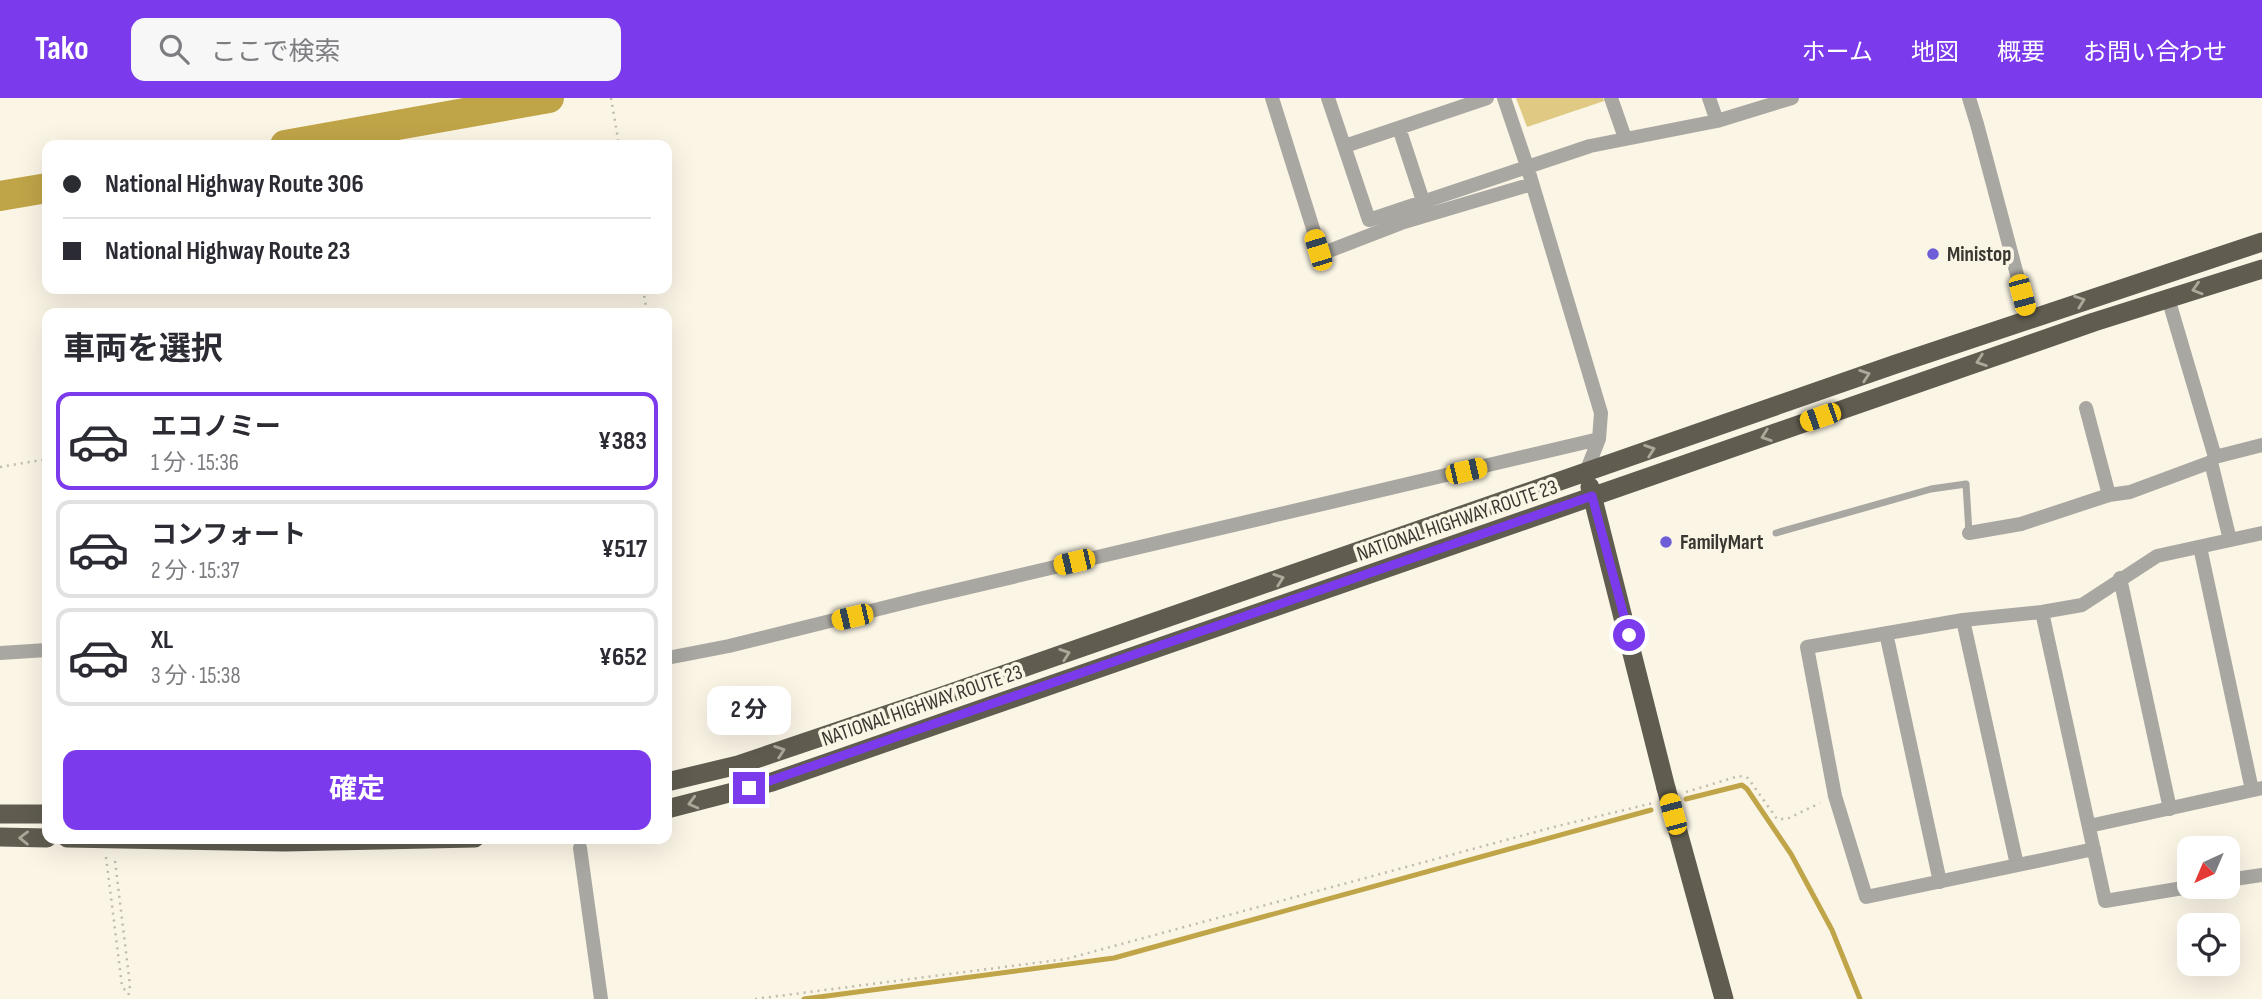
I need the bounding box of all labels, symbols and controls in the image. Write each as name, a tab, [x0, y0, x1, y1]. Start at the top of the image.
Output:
search box	[131, 18, 621, 81]
text: Tako	[35, 29, 89, 69]
icon: search	[155, 30, 193, 68]
text: ここで検索	[211, 37, 341, 68]
text: ホーム	[1802, 38, 1873, 67]
text: 地図	[1911, 38, 1959, 67]
text: 概要	[1997, 38, 2045, 67]
text: お問い合わせ	[2083, 38, 2227, 67]
text: National Highway Route 306	[105, 169, 364, 200]
car	[1302, 227, 1335, 273]
text: National Highway Route 23	[105, 236, 350, 267]
place label: Ministop	[1947, 242, 2011, 267]
marker: Ministop	[1925, 246, 1941, 262]
car	[2007, 272, 2038, 318]
one-way arrow	[2191, 281, 2204, 295]
one-way arrow	[2074, 295, 2086, 309]
text: 車両を選択	[63, 330, 223, 369]
one-way arrow	[1976, 353, 1988, 367]
one-way arrow	[1858, 369, 1870, 383]
car	[1797, 400, 1844, 434]
icon: car	[67, 410, 130, 473]
text: エコノミー	[151, 412, 281, 443]
text: ¥383	[598, 426, 647, 457]
one-way arrow	[1761, 428, 1773, 442]
one-way arrow	[1643, 444, 1656, 458]
text: 1 分 · 15:36	[151, 449, 239, 477]
car	[1444, 456, 1489, 486]
street label: NATIONAL HIGHWAY ROUTE 23	[1354, 474, 1561, 567]
icon: car	[67, 518, 130, 581]
text: コンフォート	[151, 520, 306, 551]
place label: FamilyMart	[1680, 530, 1763, 555]
text: ¥517	[601, 534, 647, 565]
marker: FamilyMart	[1658, 534, 1674, 550]
car	[1052, 547, 1097, 577]
text: 2 分 · 15:37	[151, 557, 239, 585]
one-way arrow	[1273, 573, 1285, 587]
car	[830, 602, 875, 632]
route start	[1613, 619, 1645, 651]
text: XL	[151, 625, 173, 656]
icon: car	[67, 626, 130, 689]
text: ¥652	[599, 642, 647, 673]
one-way arrow	[1058, 648, 1070, 662]
street label: NATIONAL HIGHWAY ROUTE 23	[819, 659, 1026, 752]
text: 3 分 · 15:38	[151, 662, 241, 690]
callout: 2 分	[707, 686, 791, 736]
text: 2 分	[731, 696, 767, 724]
one-way arrow	[773, 745, 785, 759]
button: 確定	[63, 750, 651, 830]
route end	[733, 772, 765, 804]
car	[1658, 791, 1689, 837]
one-way arrow	[687, 795, 699, 809]
one-way arrow	[18, 830, 29, 845]
north arrow	[2177, 836, 2240, 900]
map controls	[2177, 836, 2240, 976]
button: locate	[2177, 913, 2240, 976]

